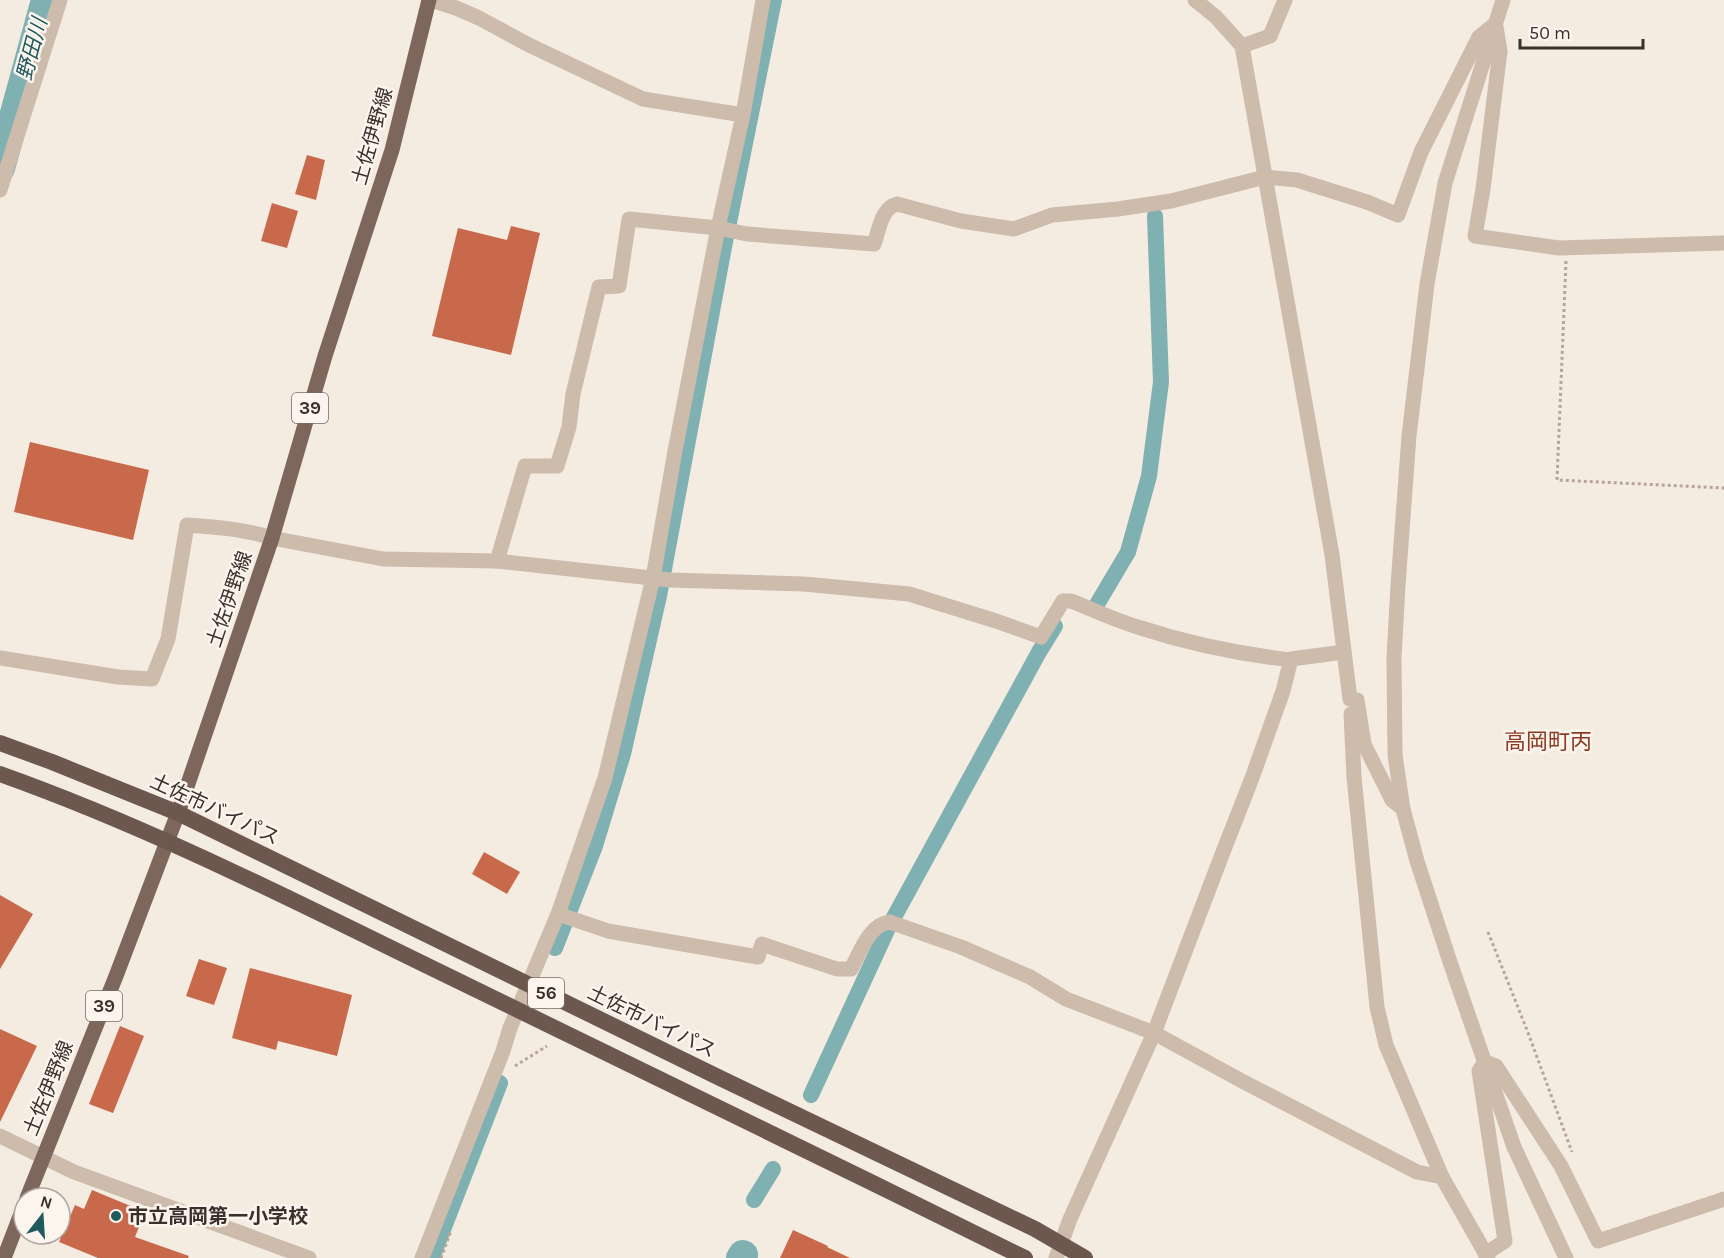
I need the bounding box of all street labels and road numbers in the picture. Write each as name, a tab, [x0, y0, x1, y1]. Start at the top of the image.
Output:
street label: 土佐伊野線	[348, 85, 397, 187]
road number: 39	[292, 393, 328, 423]
street label: 土佐伊野線	[202, 548, 257, 650]
street label: 土佐市バイパス	[147, 770, 283, 849]
road number: 56	[528, 978, 564, 1008]
street label: 土佐市バイパス	[584, 981, 720, 1062]
road number: 39	[86, 991, 122, 1021]
street label: 土佐伊野線	[19, 1038, 78, 1139]

